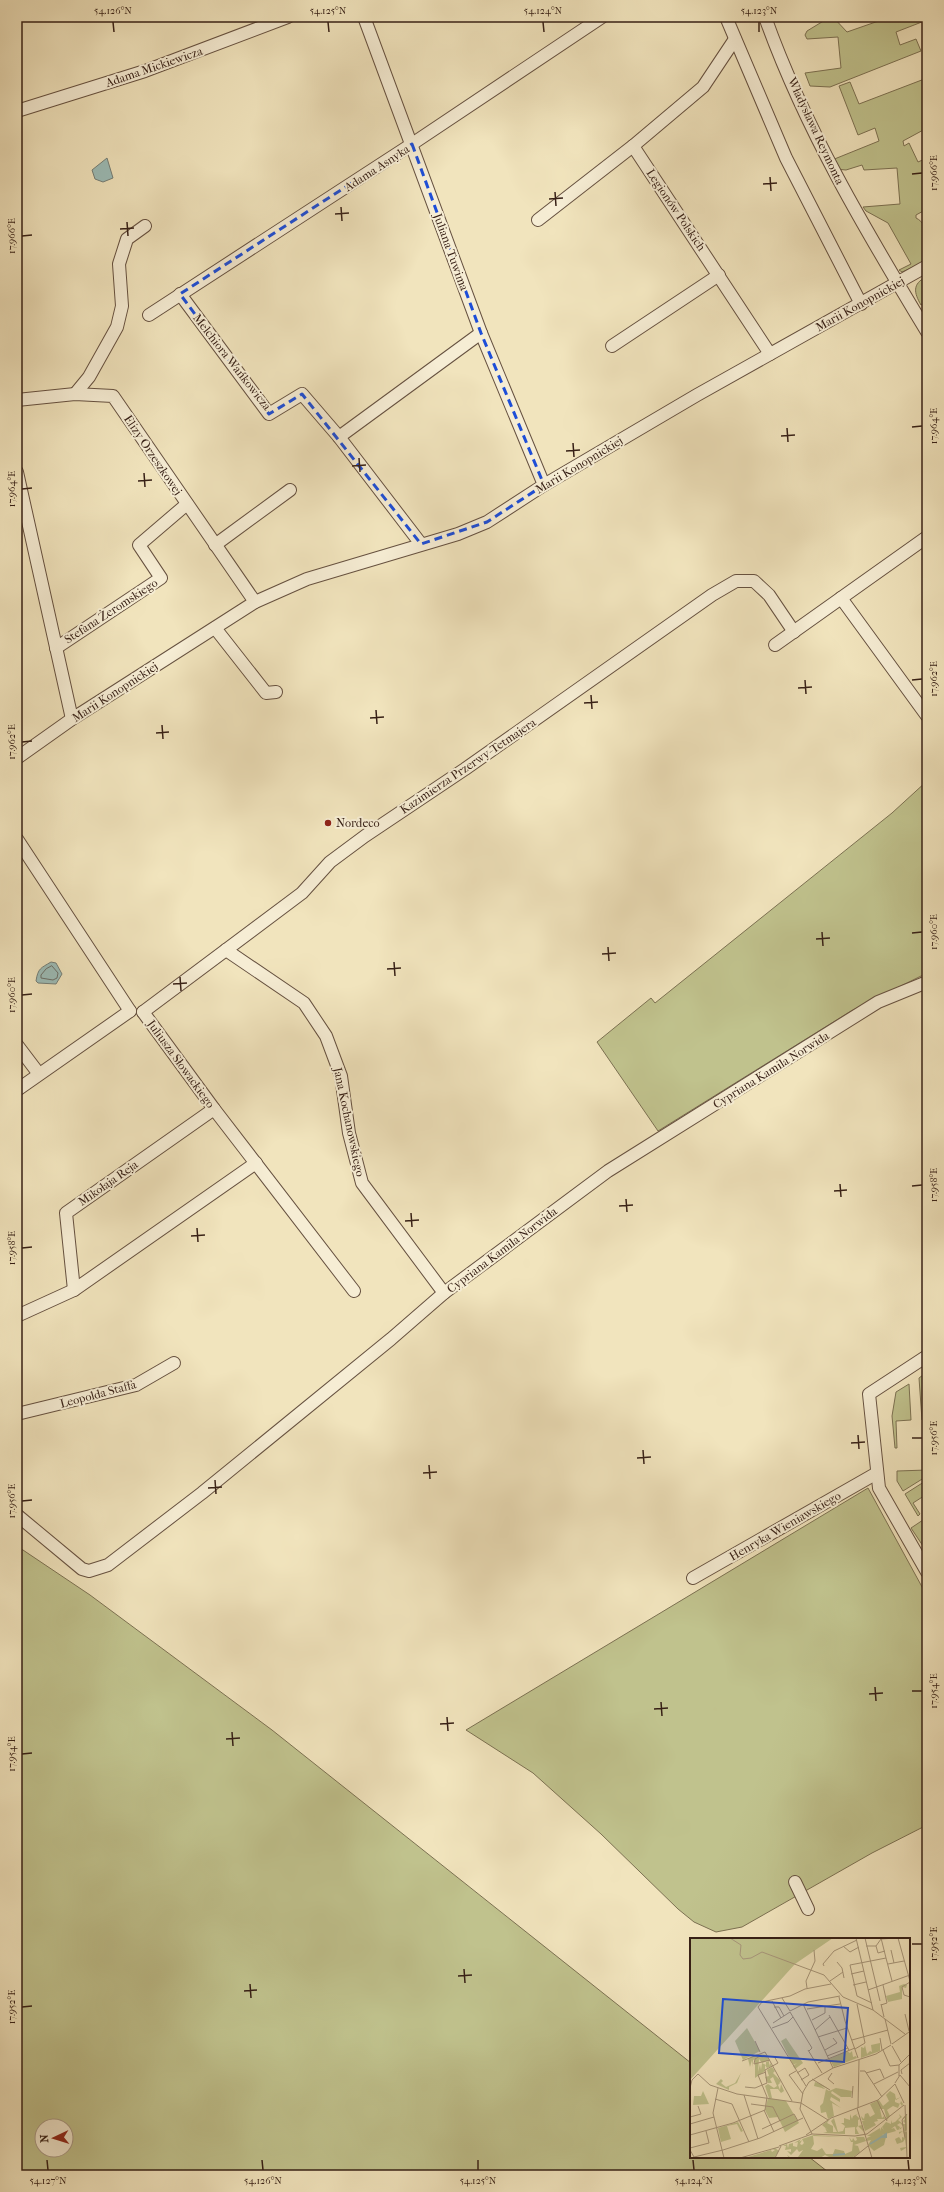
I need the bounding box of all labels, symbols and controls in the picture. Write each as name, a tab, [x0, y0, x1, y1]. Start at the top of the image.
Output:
text: 54.126°N	[94, 5, 132, 17]
text: 54.125°N	[310, 5, 347, 17]
text: 54.124°N	[524, 5, 563, 17]
text: 54.123°N	[741, 5, 778, 17]
street label: Adama Mickiewicza	[103, 44, 205, 90]
street label: Władysława Reymonta	[785, 74, 847, 187]
street label: Adama Asnyka	[341, 142, 413, 195]
text: 17.966°E	[928, 155, 940, 191]
street label: Legionów Polskich	[643, 166, 709, 254]
street label: Juliana Tuwima	[430, 211, 472, 293]
text: 17.966°E	[6, 218, 18, 254]
street label: Marii Konopnickiej	[813, 274, 907, 334]
street label: Melchiora Wańkowicza	[190, 311, 274, 413]
text: 17.964°E	[928, 408, 940, 444]
street label: Elizy Orzeszkowej	[121, 412, 185, 498]
street label: Marii Konopnickiej	[533, 433, 625, 497]
text: 17.964°E	[6, 471, 18, 507]
street label: Stefana Żeromskiego	[61, 575, 160, 646]
street label: Marii Konopnickiej	[69, 659, 161, 725]
text: 17.962°E	[928, 661, 940, 697]
street label: Kazimierza Przerwy-Tetmajera	[397, 715, 539, 817]
text: 17.962°E	[6, 724, 18, 760]
place label: Nordeco	[336, 816, 380, 830]
marker: Nordeco	[323, 818, 333, 828]
text: 17.960°E	[928, 914, 940, 950]
text: 17.960°E	[6, 977, 18, 1013]
street label: Juliusza Słowackiego	[144, 1016, 218, 1111]
street label: Cypriana Kamila Norwida	[710, 1028, 832, 1111]
street label: Jana Kochanowskiego	[330, 1065, 367, 1178]
street label: Mikołaja Reja	[75, 1157, 141, 1209]
text: 17.958°E	[928, 1168, 940, 1202]
street label: Cypriana Kamila Norwida	[444, 1204, 560, 1296]
text: 17.958°E	[6, 1231, 18, 1265]
street label: Leopolda Staffa	[58, 1377, 138, 1411]
text: 17.956°E	[928, 1421, 940, 1455]
text: 17.956°E	[6, 1484, 18, 1518]
street label: Henryka Wieniawskiego	[727, 1488, 843, 1564]
text: 17.954°E	[928, 1673, 940, 1709]
text: 17.954°E	[6, 1736, 18, 1772]
text: 17.952°E	[928, 1927, 940, 1961]
inset map	[690, 1938, 910, 2158]
text: 17.952°E	[6, 1990, 18, 2024]
north arrow	[34, 2118, 74, 2158]
text: N	[38, 2133, 51, 2143]
text: 54.127°N	[29, 2175, 67, 2187]
text: 54.126°N	[244, 2175, 282, 2187]
text: 54.125°N	[460, 2175, 497, 2187]
text: 54.124°N	[675, 2175, 714, 2187]
text: 54.123°N	[891, 2175, 928, 2187]

